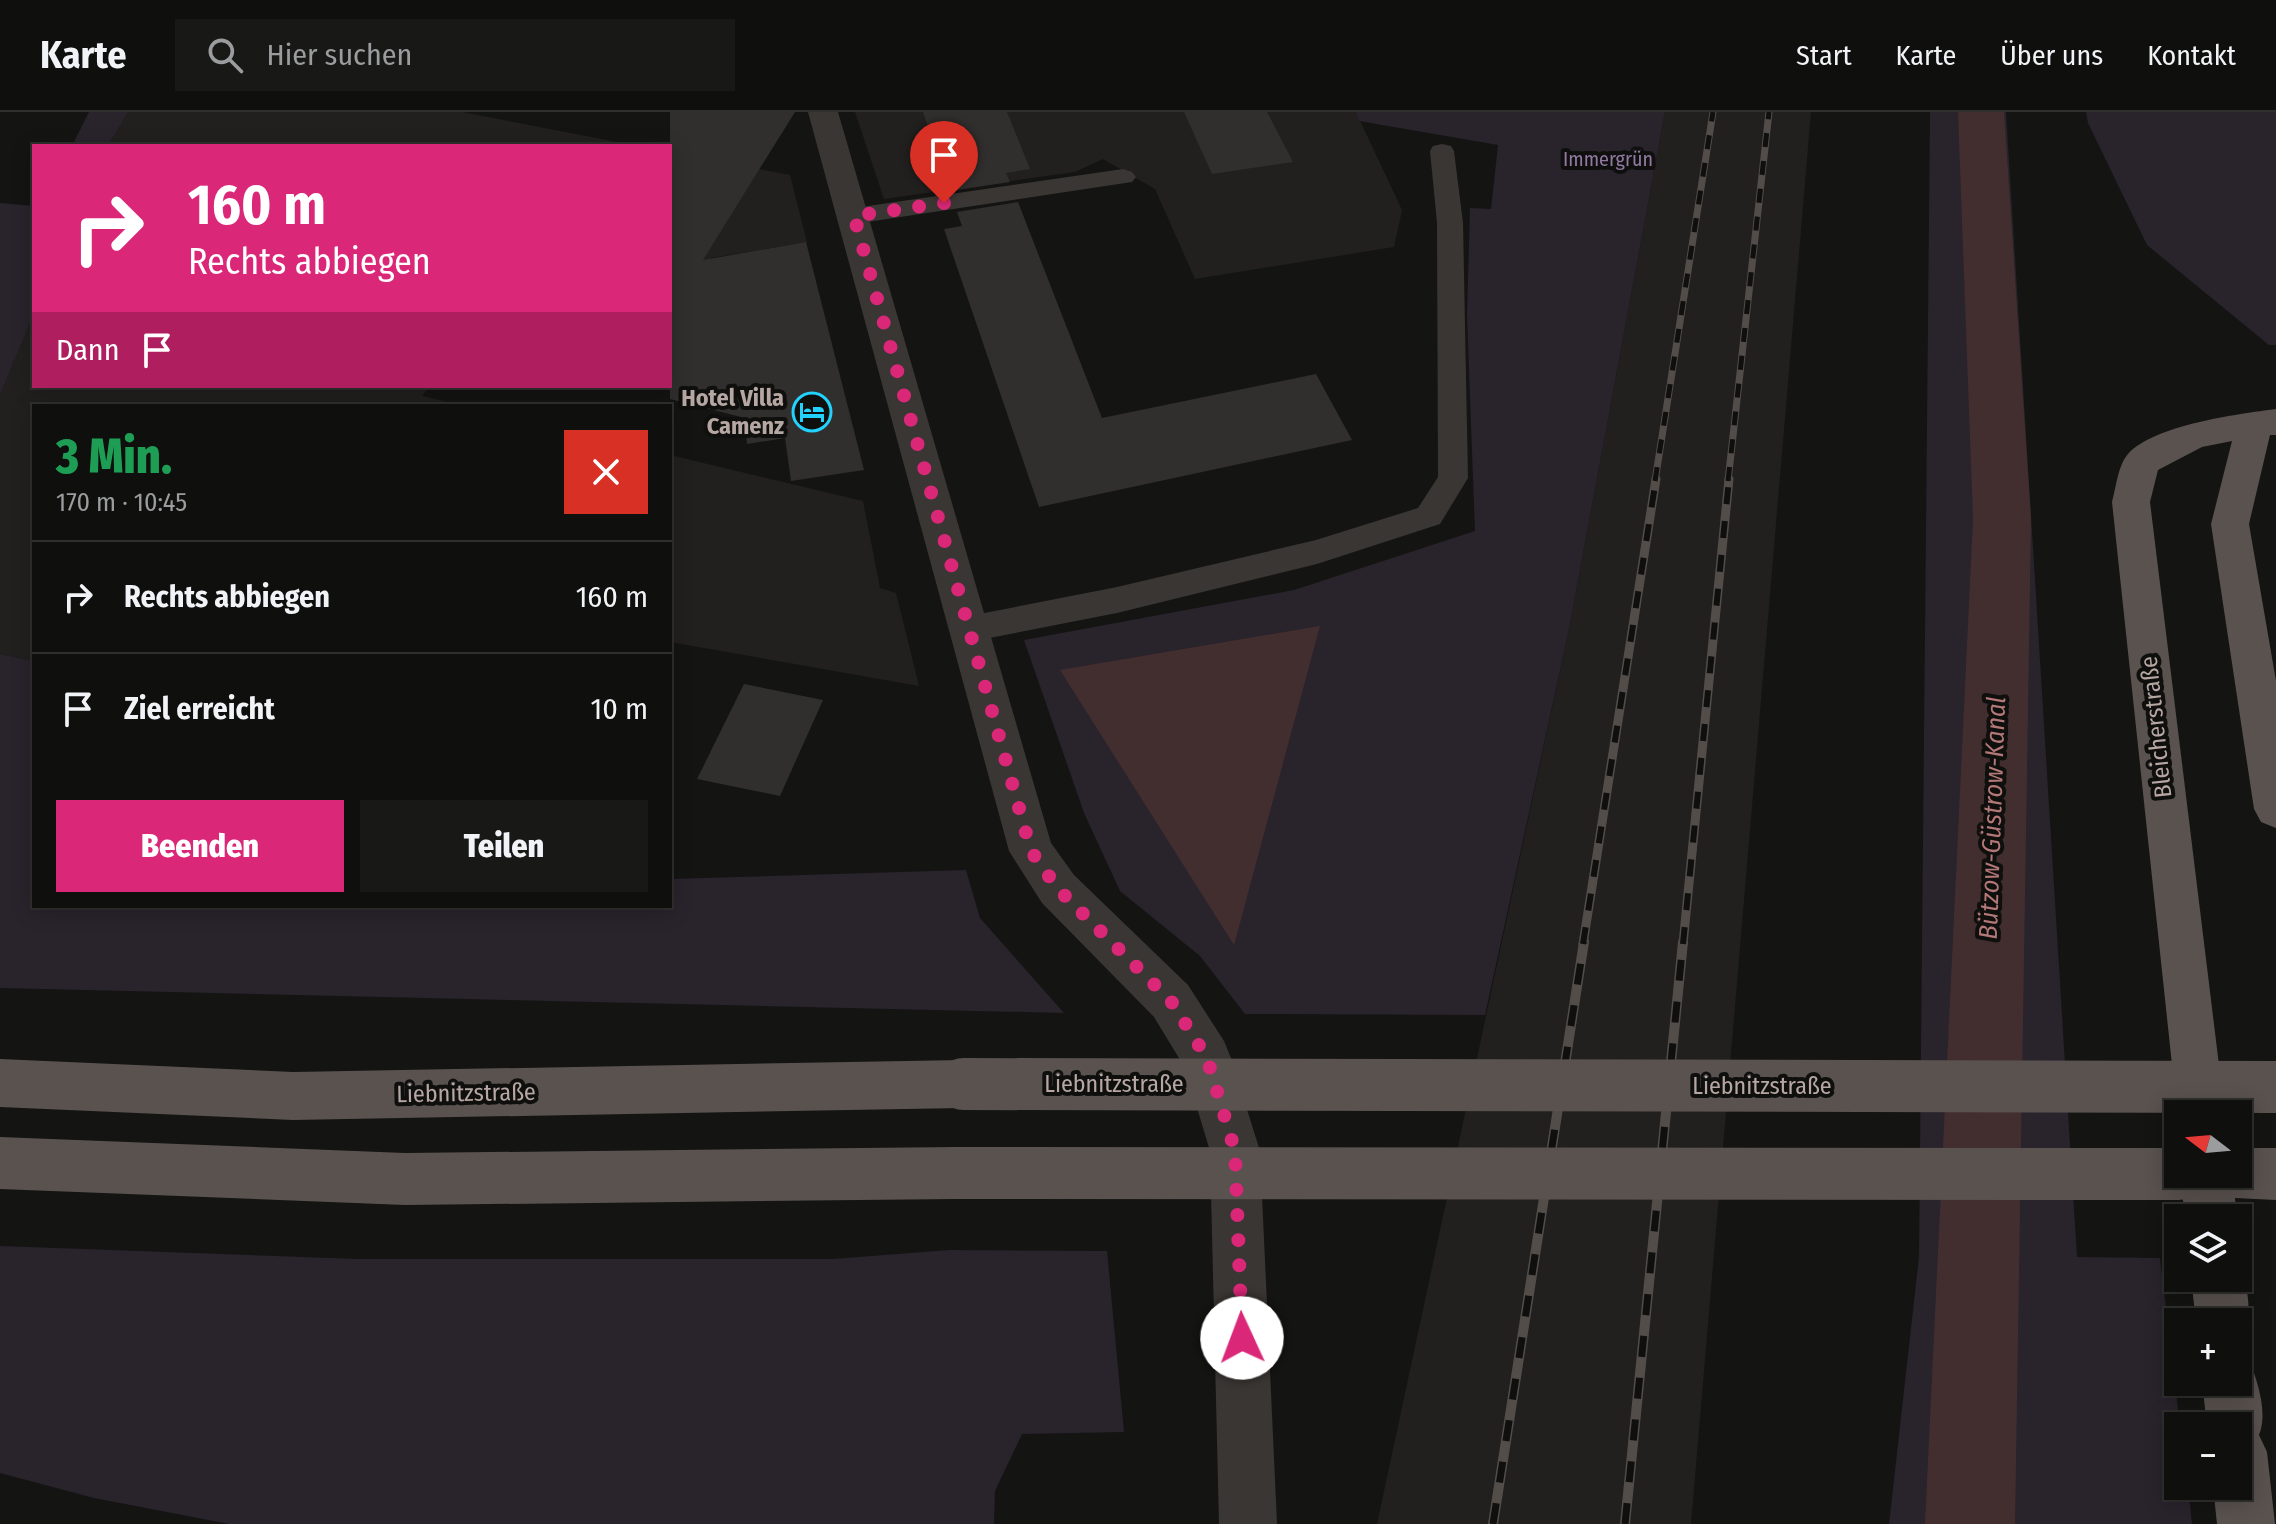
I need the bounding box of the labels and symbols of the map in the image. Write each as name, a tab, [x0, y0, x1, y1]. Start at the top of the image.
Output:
pin	[910, 121, 978, 203]
park label: Immergrün	[1563, 147, 1653, 171]
place label: Hotel Villa Camenz	[681, 384, 784, 440]
hotel icon: Hotel Villa Camenz	[791, 391, 833, 433]
street label: Bleicherstraße	[2135, 655, 2177, 799]
water label: Bützow-Güstrow-Kanal	[1973, 696, 2012, 940]
street label: Liebnitzstraße	[1044, 1070, 1184, 1098]
street label: Liebnitzstraße	[1692, 1072, 1832, 1100]
street label: Liebnitzstraße	[396, 1078, 536, 1108]
north arrow	[2164, 1100, 2252, 1188]
position arrow	[1200, 1296, 1284, 1380]

